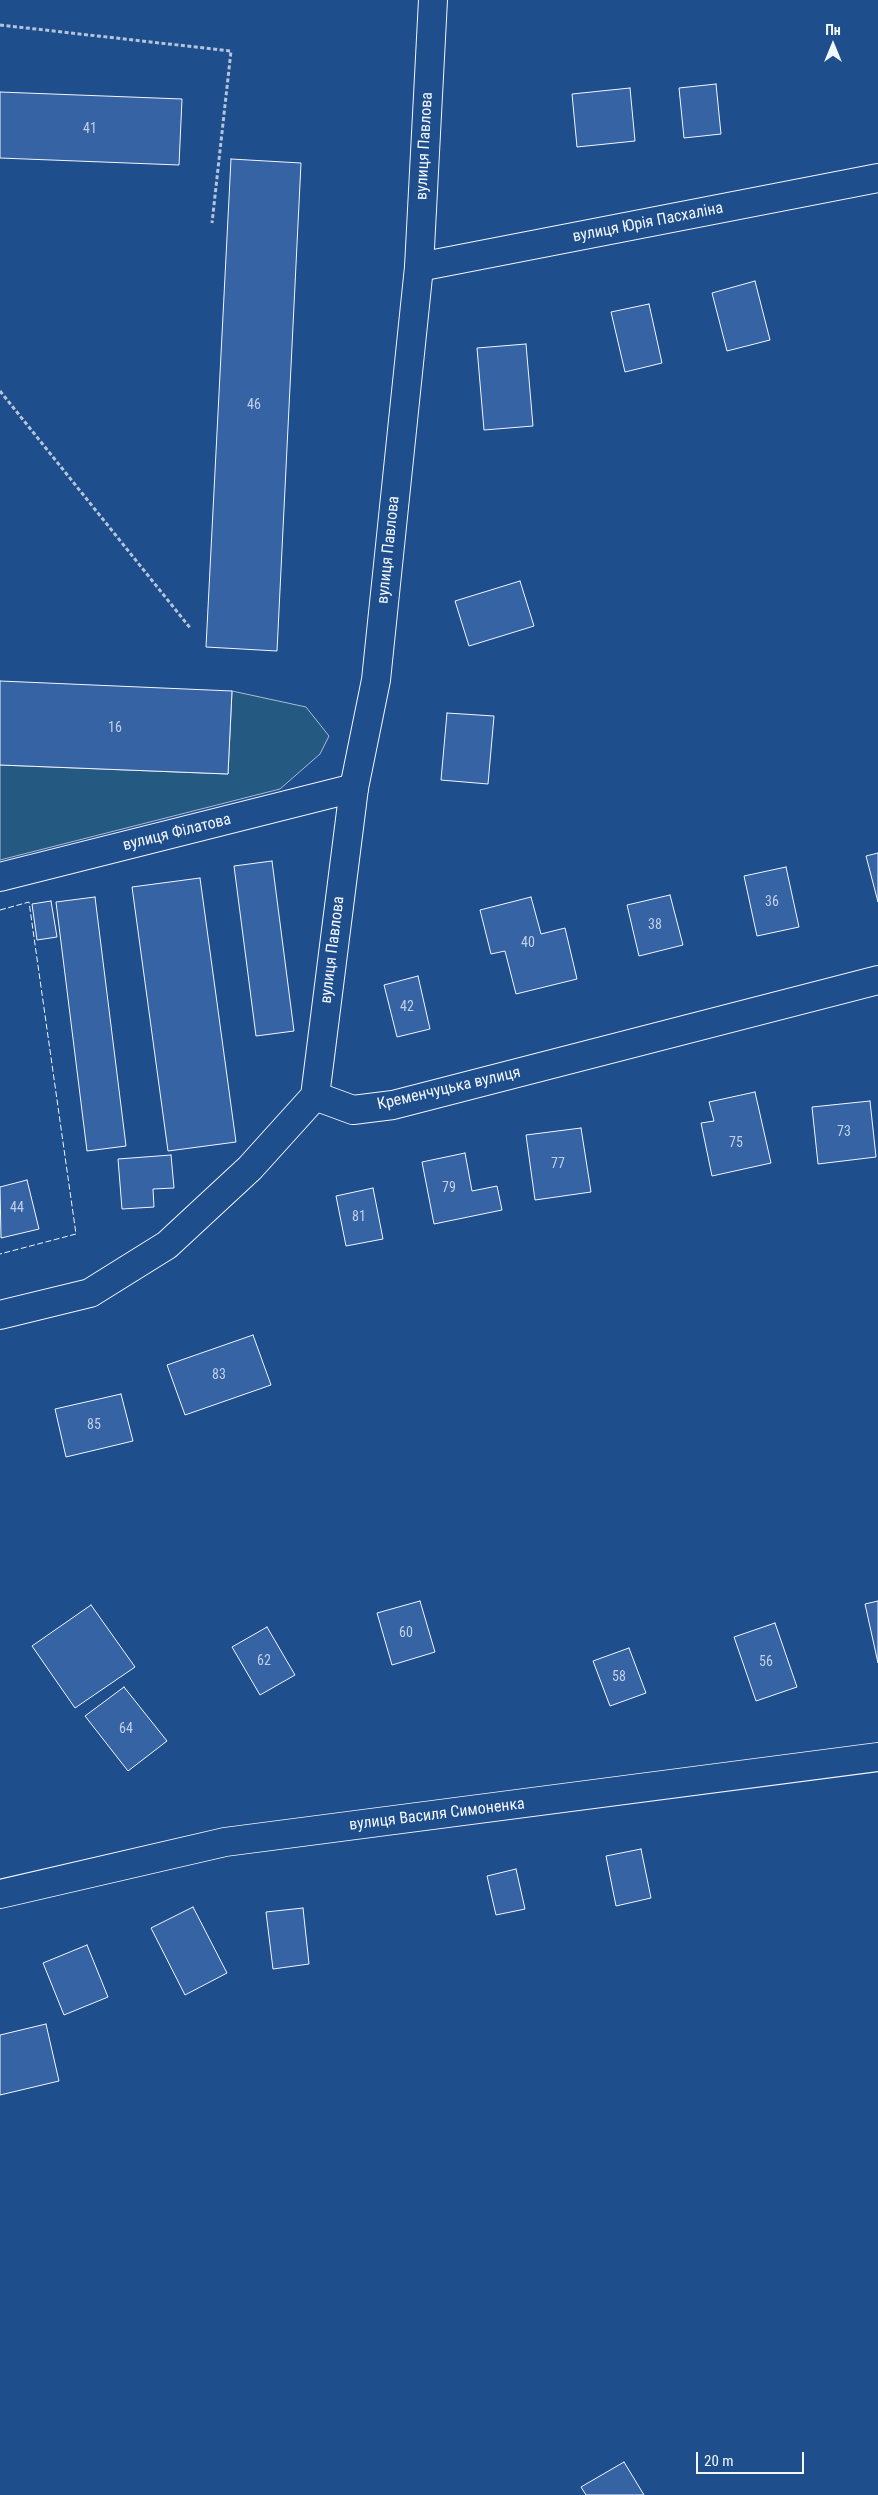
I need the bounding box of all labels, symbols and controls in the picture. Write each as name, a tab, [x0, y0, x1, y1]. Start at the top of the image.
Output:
north arrow	[808, 20, 858, 70]
text: Пн	[825, 22, 841, 38]
street label: вулиця Павлова	[413, 92, 437, 200]
house number: 41	[83, 121, 97, 137]
street label: вулиця Юрія Пасхаліна	[571, 199, 725, 247]
house number: 46	[247, 397, 261, 413]
street label: вулиця Павлова	[374, 495, 404, 605]
house number: 16	[108, 720, 122, 736]
street label: вулиця Філатова	[121, 810, 233, 856]
house number: 36	[765, 894, 779, 910]
street label: вулиця Павлова	[317, 895, 349, 1005]
house number: 38	[648, 917, 662, 933]
house number: 40	[521, 935, 535, 951]
house number: 42	[400, 999, 414, 1015]
street label: Кременчуцька вулиця	[376, 1063, 522, 1115]
house number: 73	[837, 1124, 851, 1140]
house number: 75	[729, 1135, 743, 1151]
house number: 77	[551, 1156, 565, 1172]
house number: 79	[442, 1180, 456, 1196]
house number: 44	[10, 1200, 24, 1216]
house number: 81	[352, 1209, 366, 1225]
house number: 83	[212, 1367, 226, 1383]
house number: 85	[87, 1417, 101, 1433]
house number: 60	[399, 1625, 413, 1641]
house number: 62	[257, 1653, 271, 1669]
house number: 56	[759, 1654, 773, 1670]
house number: 58	[612, 1669, 626, 1685]
house number: 64	[119, 1721, 133, 1737]
street label: вулиця Василя Симоненка	[348, 1795, 526, 1835]
scale bar	[698, 2442, 806, 2474]
text: 20 m	[704, 2452, 734, 2470]

